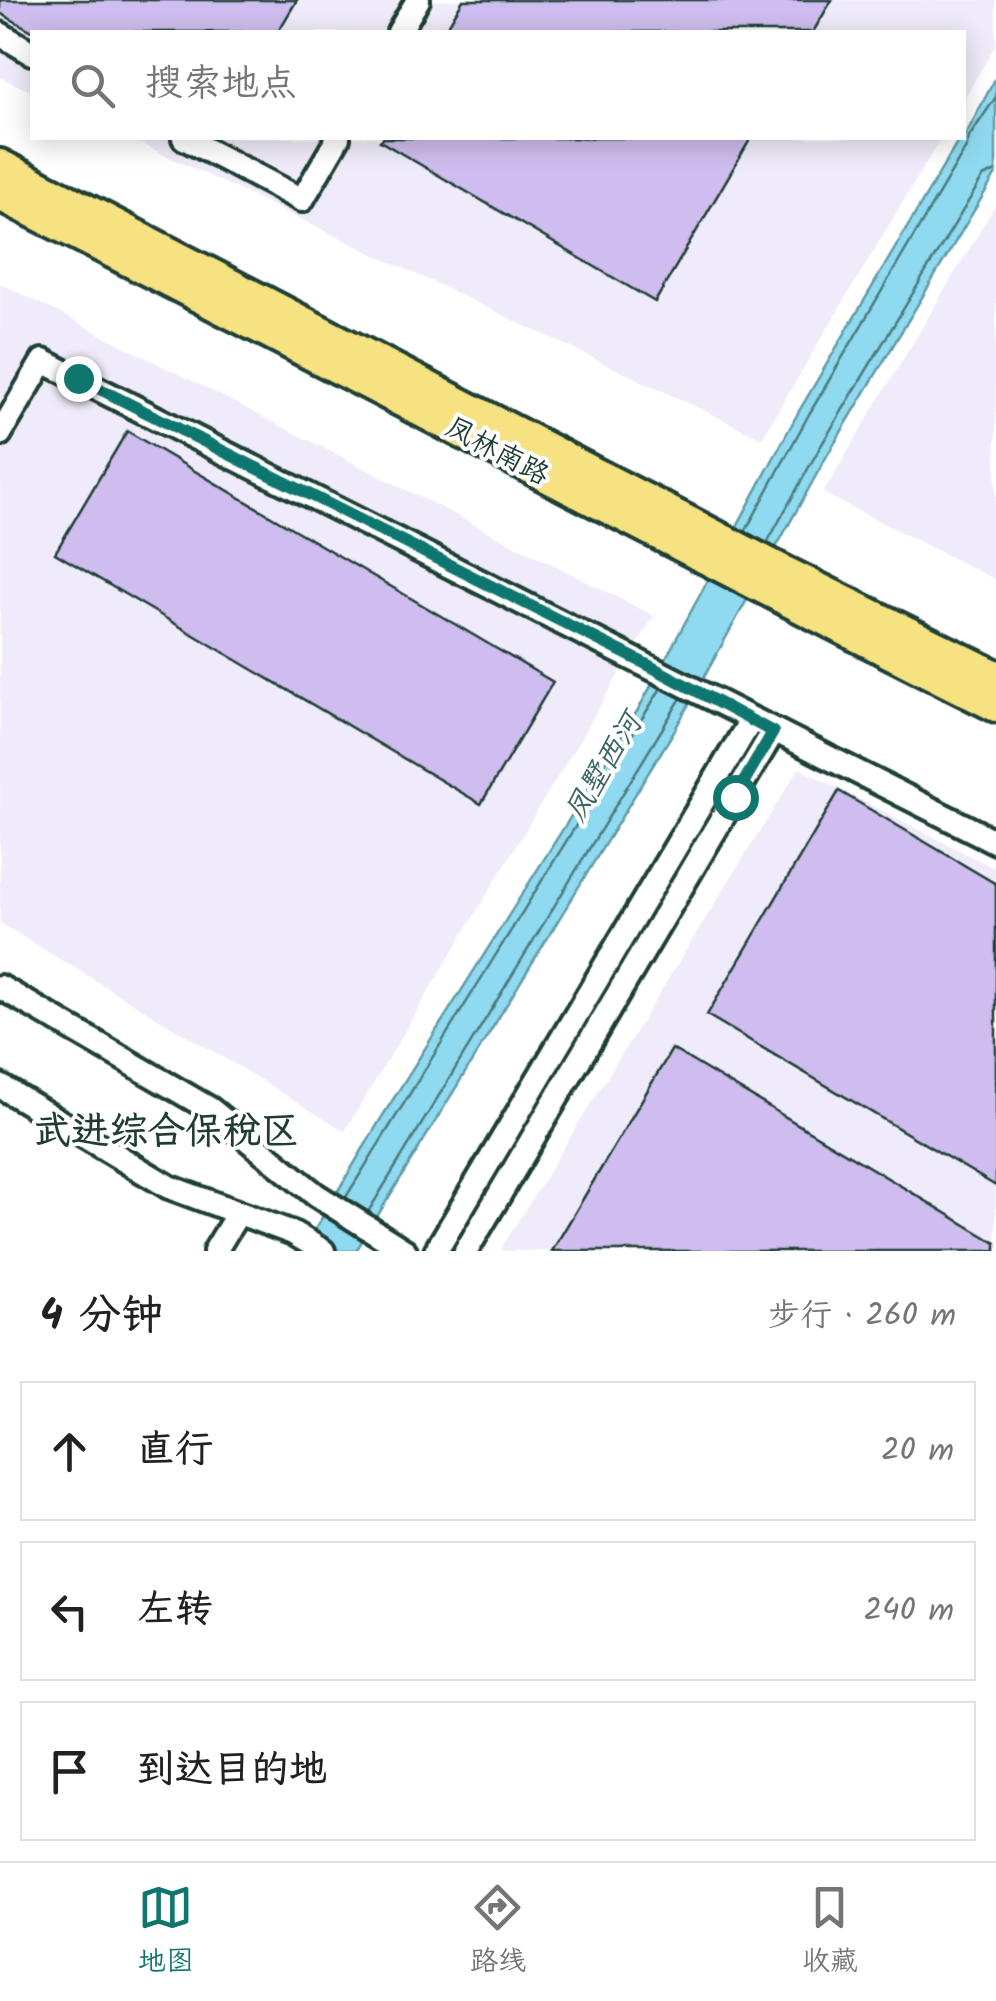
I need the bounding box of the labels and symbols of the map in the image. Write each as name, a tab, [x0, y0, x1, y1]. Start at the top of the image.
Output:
route end	[56, 356, 102, 402]
street label: 凤林南路	[437, 406, 557, 498]
water label: 凤墅西河	[553, 700, 659, 832]
route start	[713, 775, 759, 821]
district label: 武进综合保税区	[33, 1103, 299, 1163]

